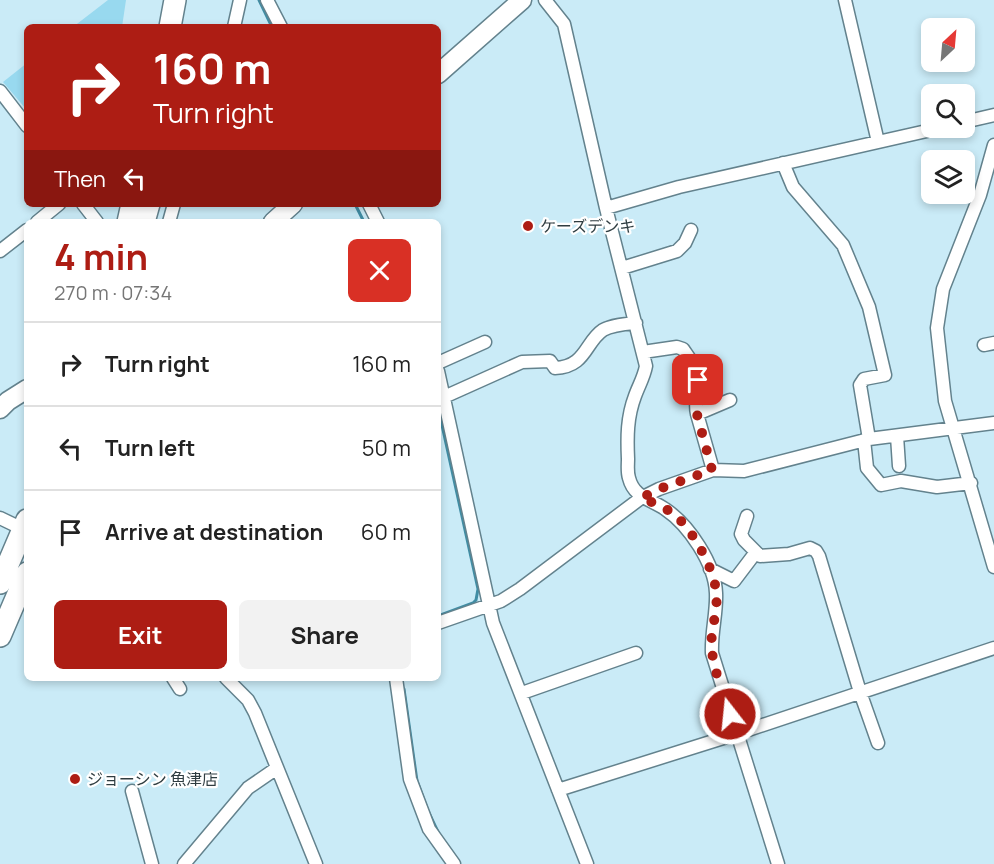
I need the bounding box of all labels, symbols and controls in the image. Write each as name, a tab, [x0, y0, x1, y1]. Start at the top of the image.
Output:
north arrow	[921, 18, 975, 72]
map controls	[921, 18, 975, 204]
text: 160 m	[153, 39, 271, 97]
icon: right	[54, 48, 132, 126]
button: search	[921, 84, 975, 138]
text: Turn right	[153, 94, 274, 131]
button: layers	[921, 150, 975, 204]
icon: left	[118, 162, 151, 195]
text: Then	[54, 164, 106, 194]
place label: ケーズデンキ	[540, 215, 635, 237]
marker: ケーズデンキ	[521, 219, 535, 233]
text: 4 min	[54, 232, 148, 281]
button: close	[348, 239, 411, 302]
text: 270 m · 07:34	[54, 279, 172, 306]
icon: right	[54, 348, 87, 381]
text: Turn right	[105, 349, 210, 379]
text: 160 m	[352, 349, 411, 379]
pin	[672, 354, 723, 405]
icon: arrive	[681, 363, 714, 396]
icon: left	[54, 432, 87, 465]
text: Turn left	[105, 433, 195, 463]
text: 50 m	[362, 433, 411, 463]
icon: arrive	[54, 516, 87, 549]
text: Arrive at destination	[105, 517, 323, 547]
text: 60 m	[361, 517, 411, 547]
button: Exit	[54, 600, 227, 669]
button: Share	[239, 600, 411, 669]
position arrow	[698, 682, 762, 746]
place label: ジョーシン 魚津店	[87, 768, 218, 790]
marker: ジョーシン 魚津店	[68, 772, 82, 786]

